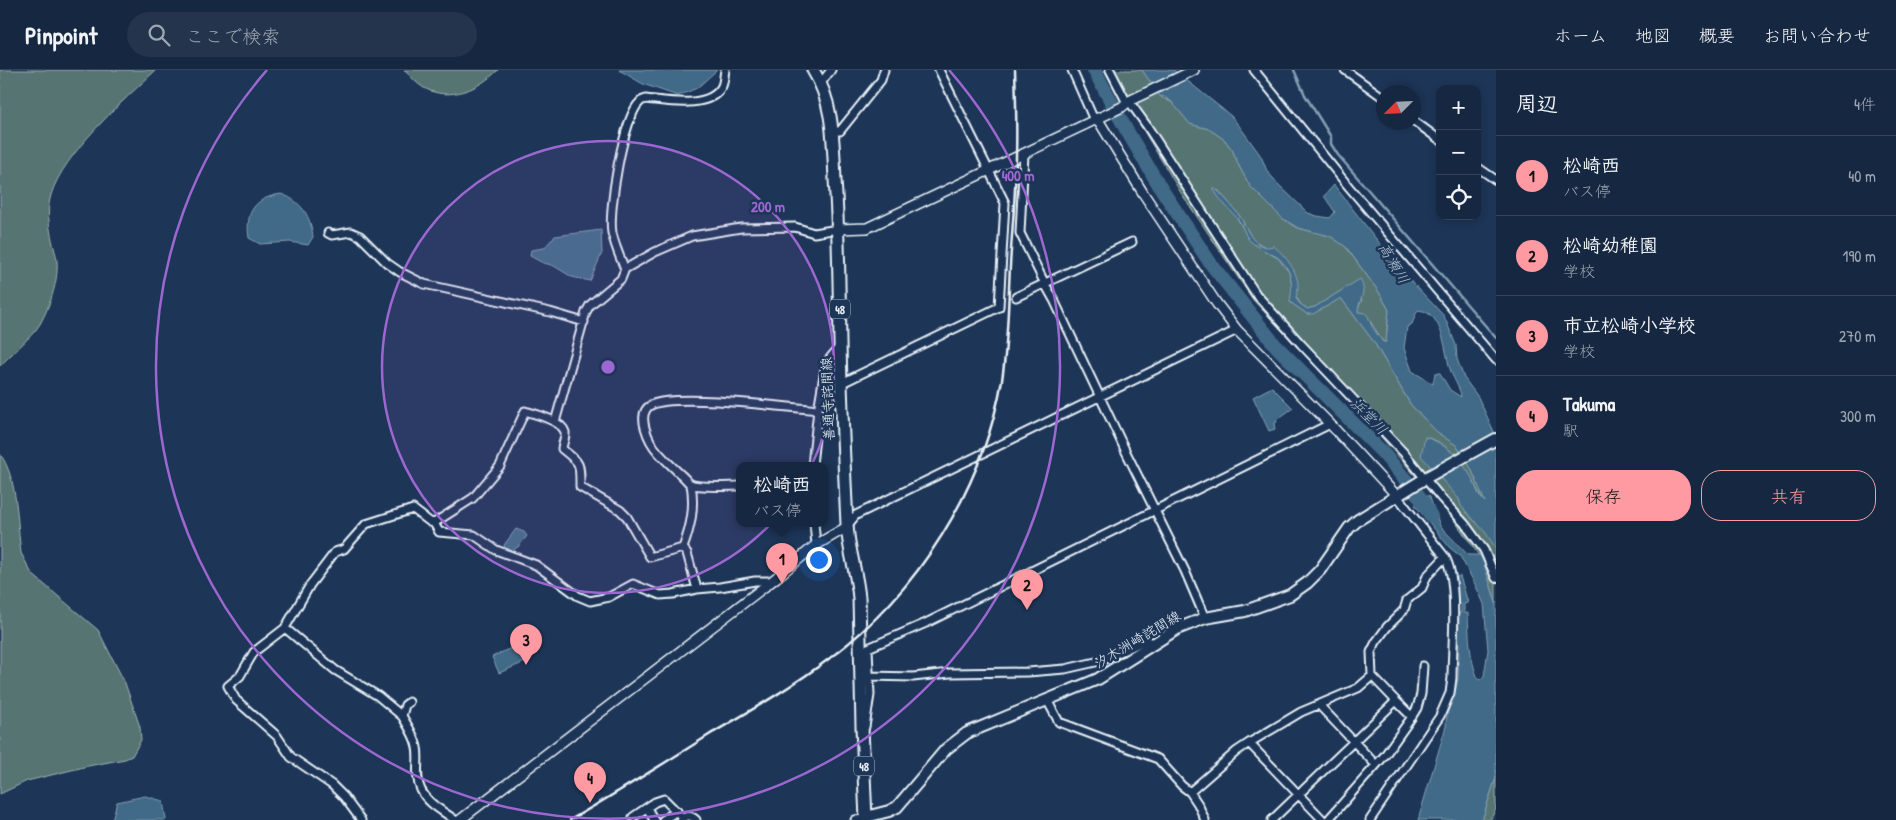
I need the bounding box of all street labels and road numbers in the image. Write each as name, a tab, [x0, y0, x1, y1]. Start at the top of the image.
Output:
road number: 48	[830, 300, 850, 318]
street label: 善通寺詫間線	[816, 357, 838, 441]
street label: 汐木洲崎詫間線	[1090, 606, 1184, 672]
road number: 48	[854, 756, 874, 776]

